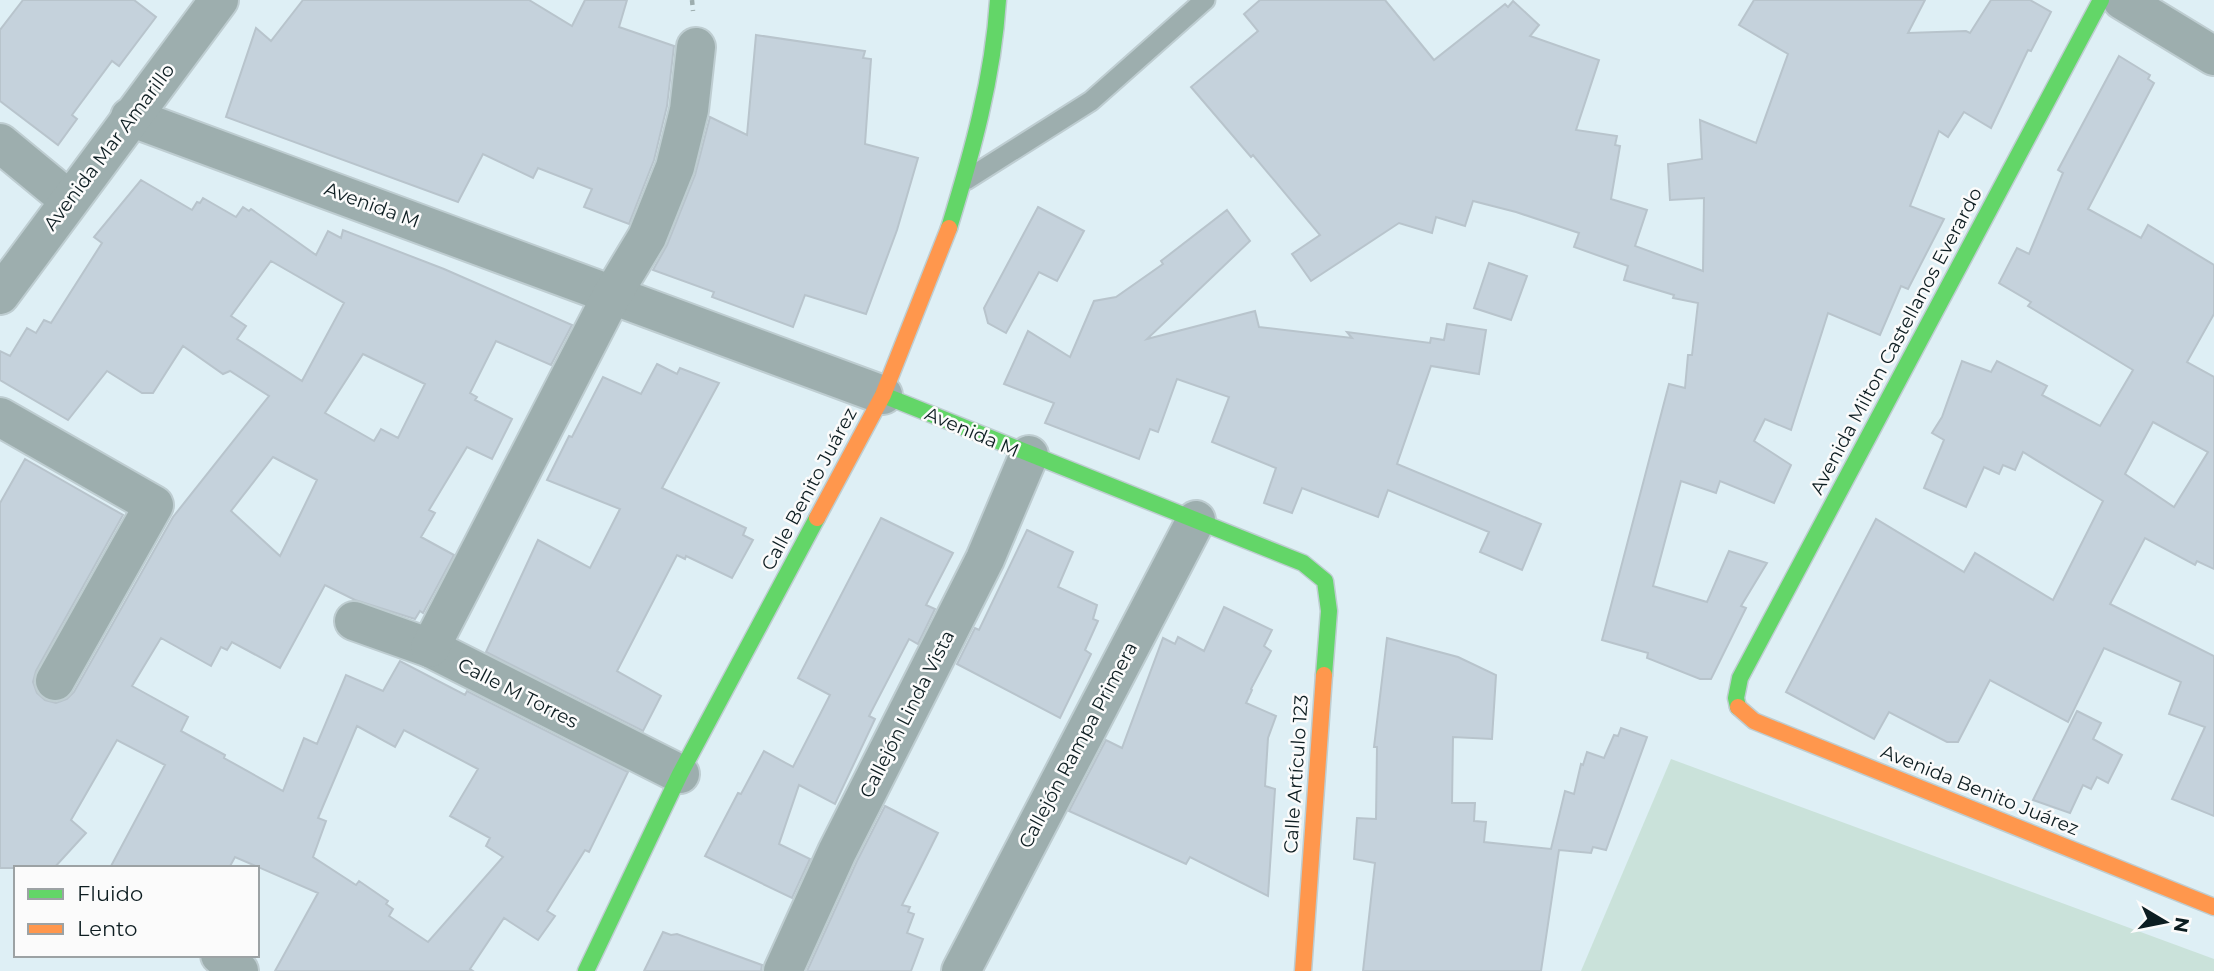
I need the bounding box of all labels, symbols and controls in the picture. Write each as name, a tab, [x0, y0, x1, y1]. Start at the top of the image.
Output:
street label: Avenida Mar Amarillo	[39, 59, 179, 235]
street label: Avenida M	[321, 177, 423, 233]
street label: Avenida Milton Castellanos Everardo	[1805, 184, 1987, 498]
street label: Avenida M	[922, 402, 1022, 462]
street label: Calle Benito Juárez	[756, 404, 862, 574]
street label: Callejón Linda Vista	[855, 626, 959, 802]
street label: Callejón Rampa Primera	[1014, 638, 1142, 852]
street label: Calle M Torres	[454, 653, 582, 733]
street label: Calle Artículo 123	[1279, 694, 1313, 854]
street label: Avenida Benito Juárez	[1878, 740, 2082, 840]
legend	[14, 866, 259, 957]
text: Fluido	[77, 881, 143, 906]
north arrow	[2130, 887, 2200, 957]
text: N	[2169, 915, 2194, 934]
text: Lento	[77, 916, 137, 941]

